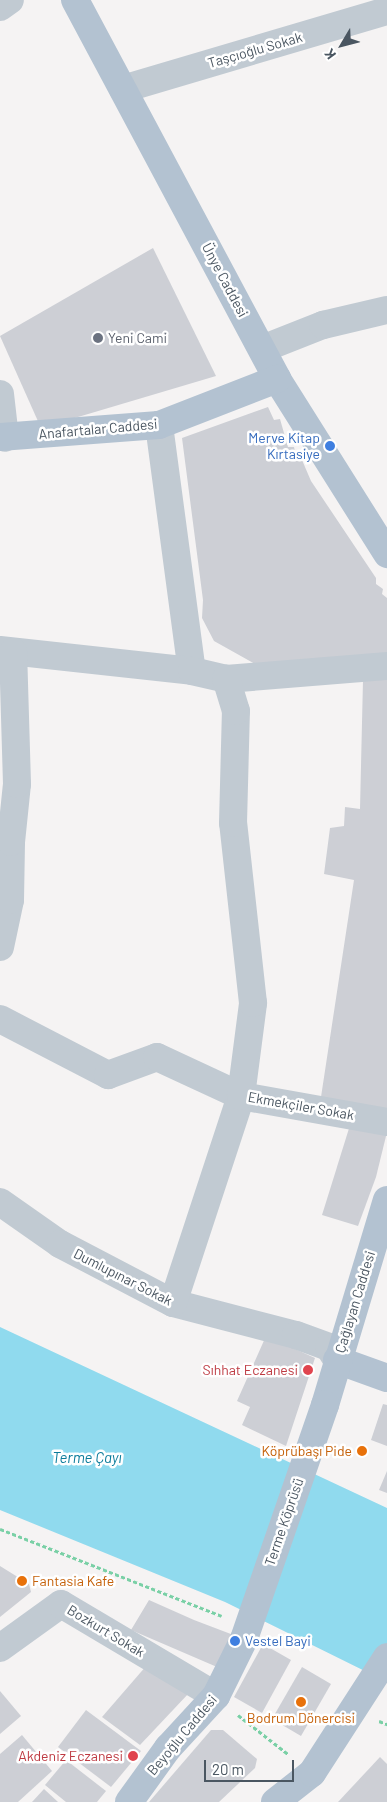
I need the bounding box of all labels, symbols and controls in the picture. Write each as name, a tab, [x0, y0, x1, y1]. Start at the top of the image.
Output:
north arrow	[317, 20, 367, 70]
street label: Taşçıoğlu Sokak	[206, 28, 304, 72]
text: K	[320, 46, 339, 63]
street label: Ünye Caddesi	[198, 240, 252, 320]
place label: Yeni Cami	[108, 330, 167, 346]
marker: Yeni Cami	[92, 332, 104, 344]
street label: Anafartalar Caddesi	[38, 415, 158, 443]
place label: Merve Kitap Kırtasiye	[248, 430, 320, 462]
marker: Merve Kitap Kırtasiye	[324, 440, 336, 452]
street label: Ekmekçiler Sokak	[247, 1088, 355, 1124]
street label: Dumlupınar Sokak	[71, 1245, 175, 1309]
street label: Çağlayan Caddesi	[332, 1249, 378, 1355]
place label: Sıhhat Eczanesi	[203, 1362, 298, 1378]
marker: Sıhhat Eczanesi	[302, 1364, 314, 1376]
place label: Köprübaşı Pide	[261, 1443, 352, 1459]
marker: Köprübaşı Pide	[356, 1445, 368, 1457]
water label: Terme Çayı	[52, 1449, 122, 1467]
street label: Terme Köprüsü	[261, 1476, 307, 1568]
place label: Fantasia Kafe	[32, 1573, 114, 1589]
marker: Fantasia Kafe	[16, 1575, 28, 1587]
street label: Bozkurt Sokak	[64, 1601, 148, 1661]
place label: Vestel Bayi	[245, 1633, 311, 1649]
marker: Vestel Bayi	[229, 1635, 241, 1647]
street label: Beyoğlu Caddesi	[144, 1692, 220, 1778]
marker: Bodrum Dönercisi	[295, 1696, 307, 1708]
place label: Bodrum Dönercisi	[247, 1710, 355, 1726]
place label: Akdeniz Eczanesi	[18, 1748, 123, 1764]
marker: Akdeniz Eczanesi	[127, 1750, 139, 1762]
scale bar	[207, 1750, 297, 1782]
text: 20 m	[212, 1760, 244, 1778]

